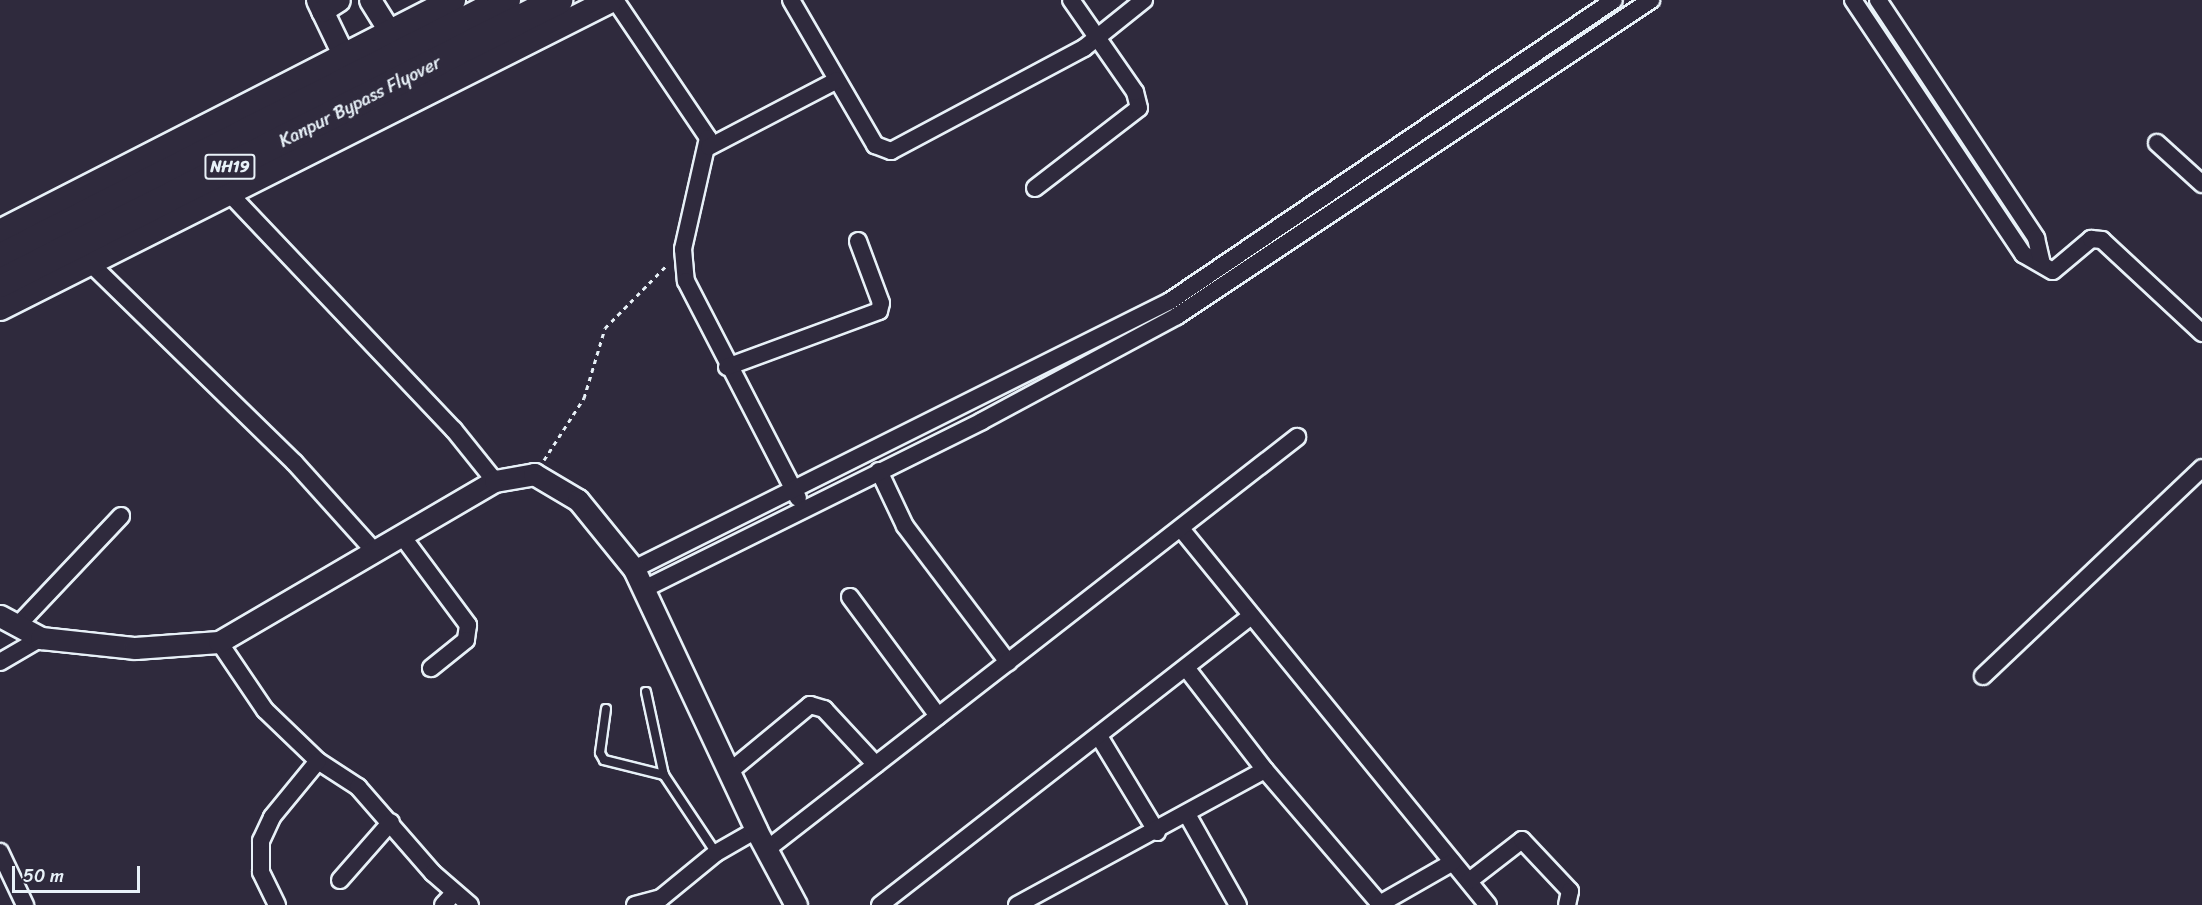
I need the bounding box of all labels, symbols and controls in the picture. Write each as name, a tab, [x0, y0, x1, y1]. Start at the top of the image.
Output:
street label: Kanpur Bypass Flyover	[275, 52, 445, 152]
road number: NH19	[203, 154, 257, 180]
scale bar	[15, 854, 142, 892]
text: 50 m	[23, 860, 64, 892]

